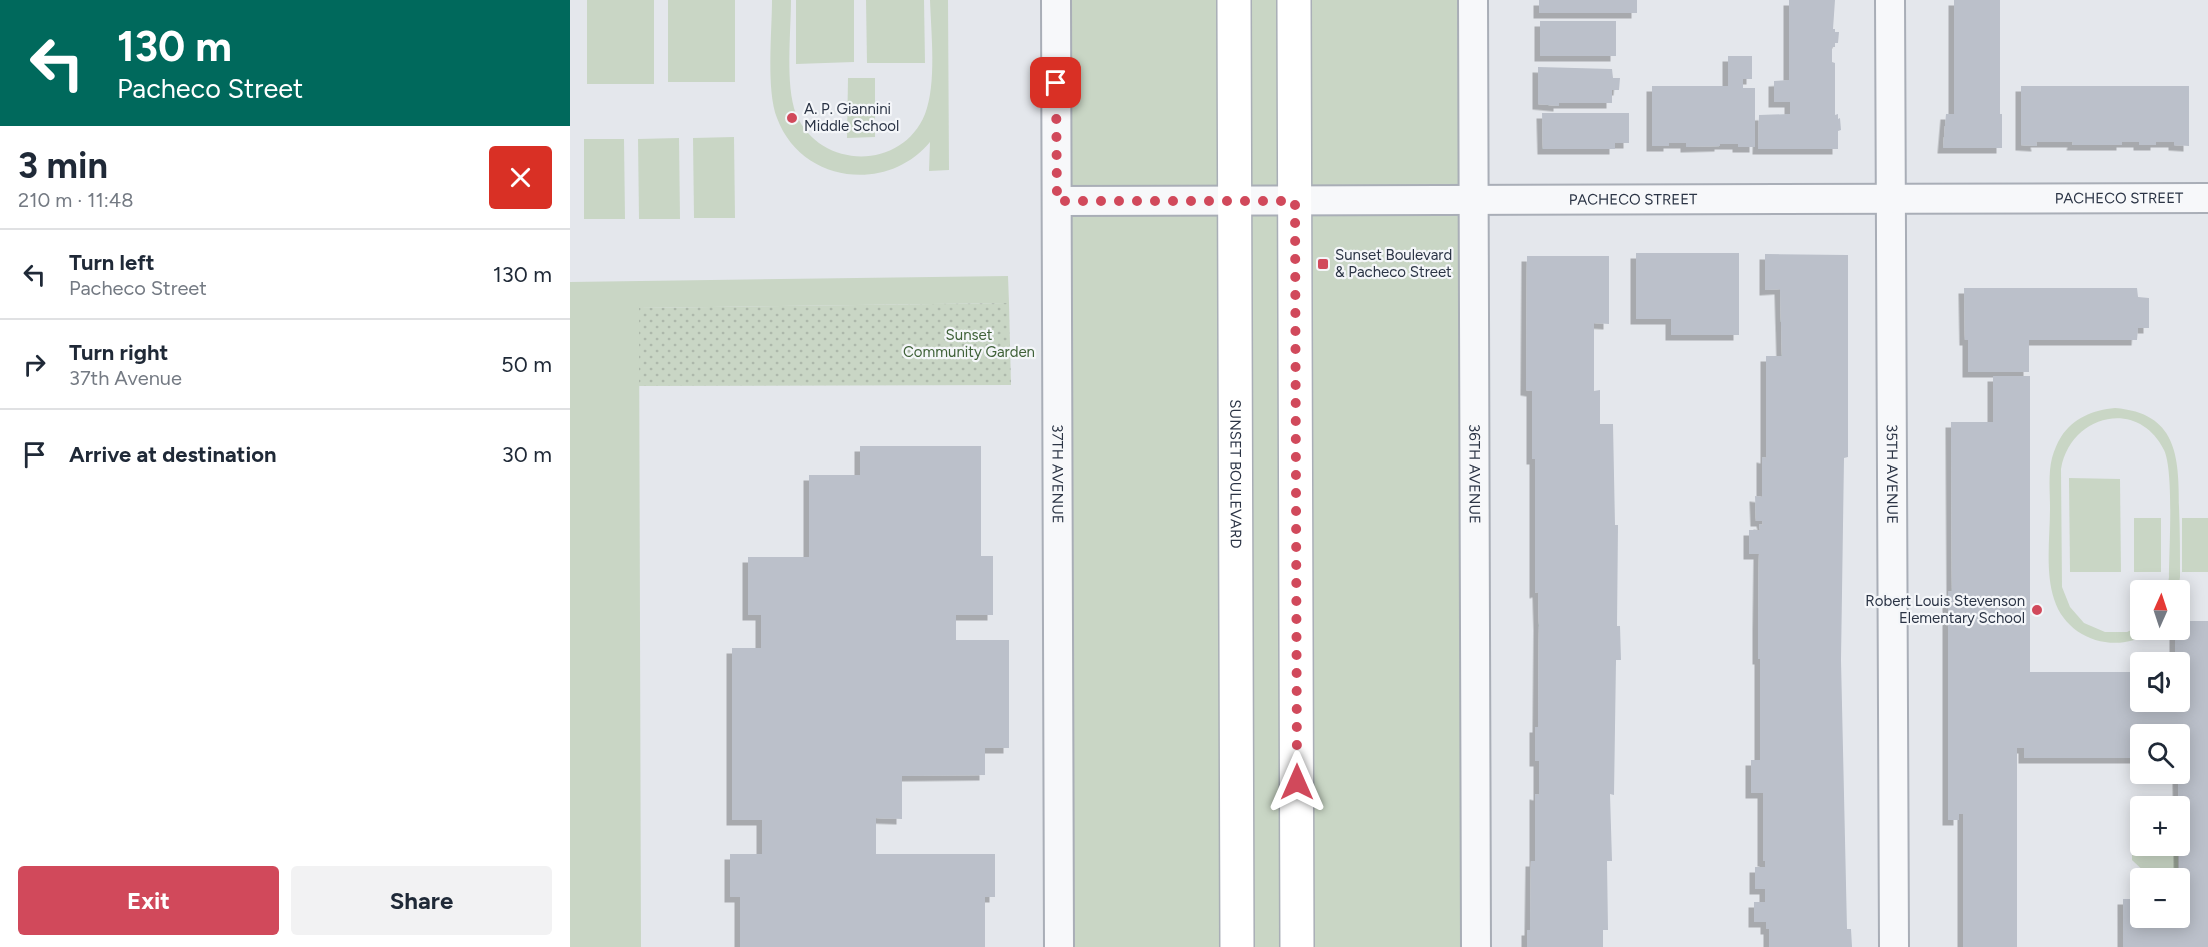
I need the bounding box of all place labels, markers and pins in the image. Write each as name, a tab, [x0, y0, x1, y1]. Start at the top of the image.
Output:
pin	[1030, 57, 1081, 108]
place label: A. P. Giannini Middle School	[804, 100, 899, 135]
marker: A. P. Giannini Middle School	[785, 111, 799, 125]
place label: Sunset Boulevard & Pacheco Street	[1335, 246, 1452, 281]
marker: Sunset Boulevard & Pacheco Street	[1316, 257, 1330, 271]
place label: Robert Louis Stevenson Elementary School	[1865, 592, 2025, 627]
marker: Robert Louis Stevenson Elementary School	[2030, 603, 2044, 617]

